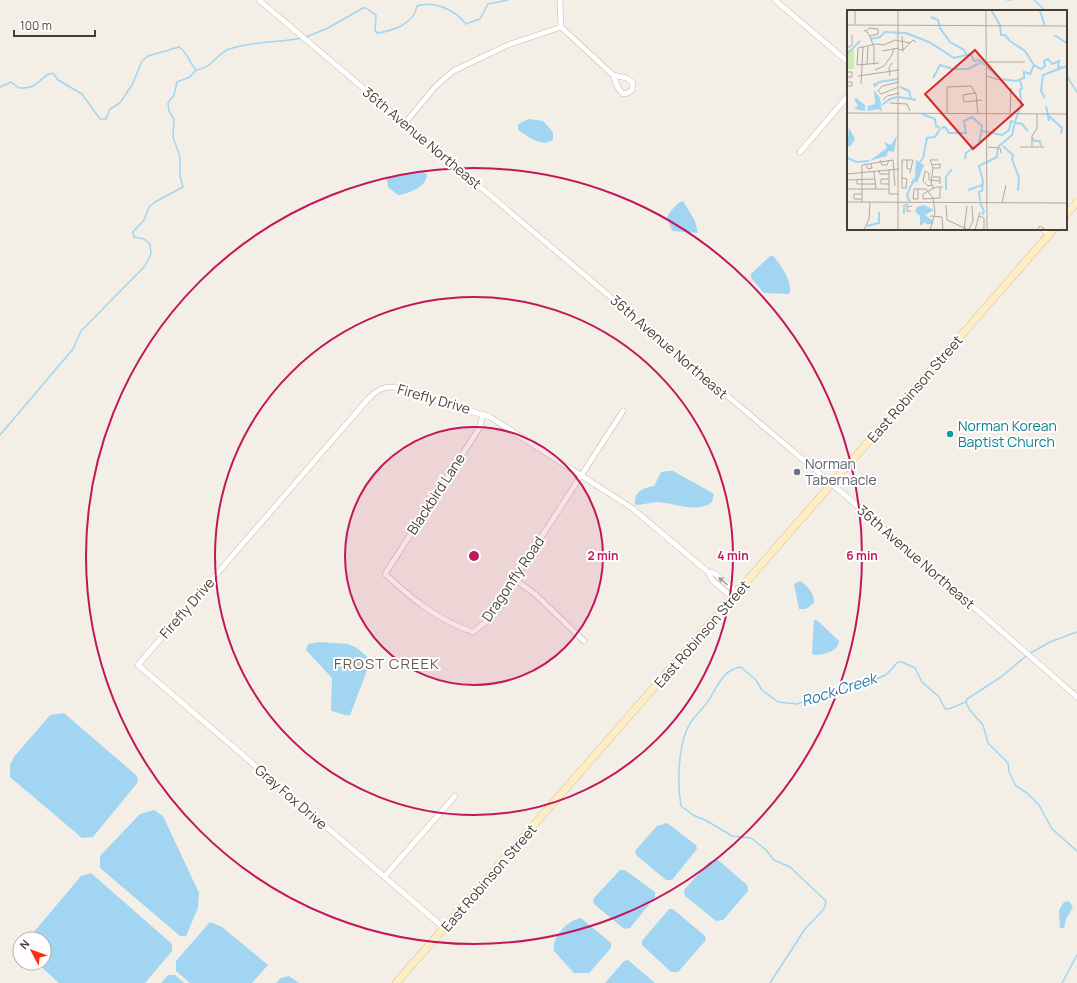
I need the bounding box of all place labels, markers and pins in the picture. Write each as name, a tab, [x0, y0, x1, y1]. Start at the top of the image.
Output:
place label: Norman Korean Baptist Church	[958, 416, 1057, 451]
marker: Norman Korean Baptist Church	[945, 429, 955, 439]
place label: Norman Tabernacle	[805, 454, 877, 489]
marker: Norman Tabernacle	[792, 467, 802, 477]
centre of rings	[467, 549, 481, 563]

